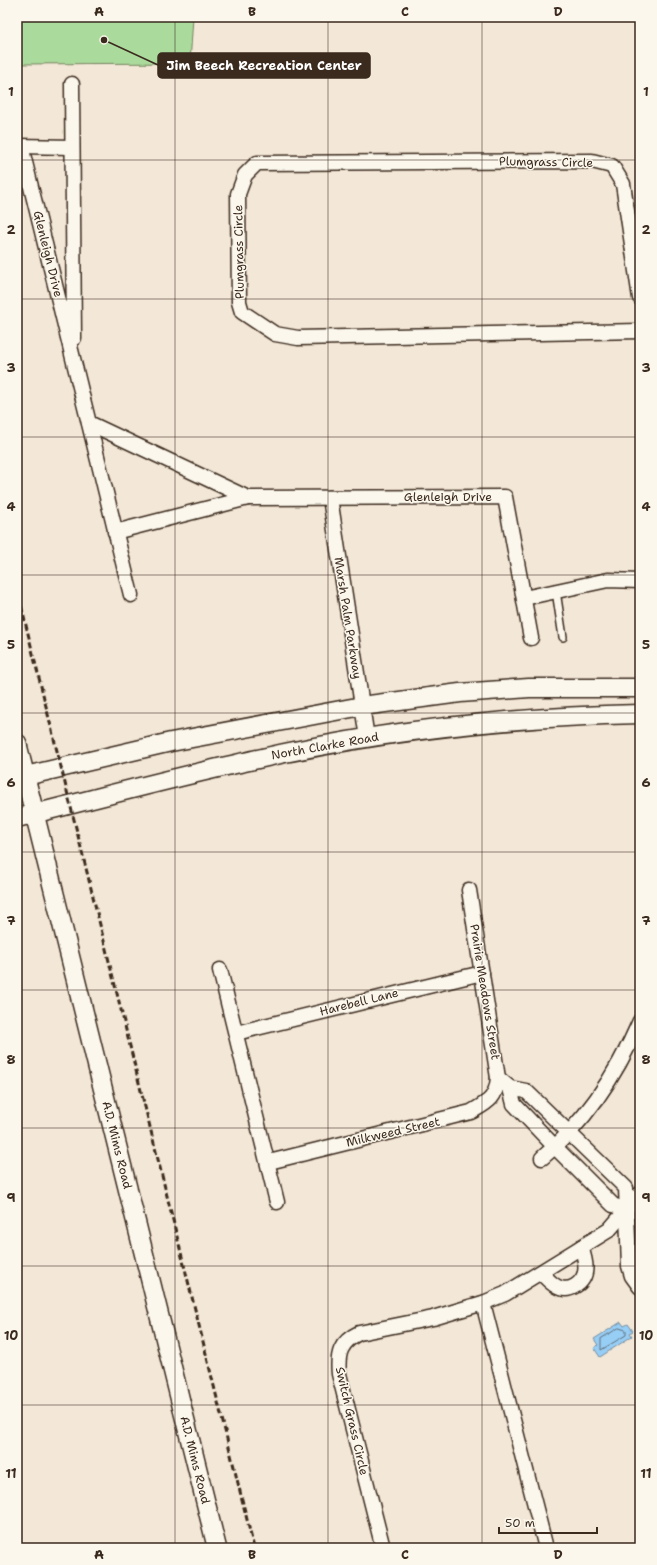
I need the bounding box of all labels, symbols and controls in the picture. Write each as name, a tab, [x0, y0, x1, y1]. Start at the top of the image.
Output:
text: A	[94, 3, 104, 20]
text: B	[248, 3, 256, 20]
text: C	[401, 3, 409, 20]
text: D	[553, 3, 563, 20]
callout: Jim Beech Recreation Center	[158, 53, 370, 78]
text: Jim Beech Recreation Center	[166, 57, 362, 74]
text: 1	[8, 83, 14, 100]
text: 1	[643, 83, 649, 100]
street label: Plumgrass Circle	[499, 153, 593, 171]
street label: Plumgrass Circle	[230, 205, 248, 299]
street label: Glenleigh Drive	[30, 209, 66, 299]
text: 2	[6, 221, 16, 238]
text: 2	[641, 221, 651, 238]
text: 3	[6, 359, 16, 376]
text: 3	[641, 359, 651, 376]
street label: Glenleigh Drive	[404, 489, 492, 505]
text: 4	[6, 498, 16, 515]
text: 4	[641, 498, 651, 515]
street label: Marsh Palm Parkway	[330, 556, 366, 680]
text: 5	[7, 636, 15, 653]
text: 5	[642, 636, 650, 653]
street label: North Clarke Road	[270, 729, 380, 763]
text: 6	[6, 774, 16, 791]
text: 6	[641, 774, 651, 791]
text: 7	[6, 912, 16, 929]
text: 7	[641, 912, 651, 929]
street label: Prairie Meadows Street	[466, 923, 504, 1061]
street label: Harebell Lane	[318, 984, 400, 1020]
text: 8	[6, 1051, 16, 1068]
text: 8	[641, 1051, 651, 1068]
street label: A.D. Mims Road	[98, 1099, 136, 1191]
street label: Milkweed Street	[344, 1113, 442, 1151]
text: 9	[6, 1189, 16, 1206]
text: 9	[641, 1189, 651, 1206]
text: 10	[4, 1327, 18, 1344]
text: 10	[639, 1327, 653, 1344]
street label: Switch Grass Circle	[332, 1365, 372, 1477]
street label: A.D. Mims Road	[176, 1414, 214, 1506]
text: 11	[5, 1465, 17, 1482]
text: 11	[640, 1465, 652, 1482]
scale bar	[499, 1509, 597, 1535]
text: 50 m	[505, 1515, 535, 1531]
text: A	[94, 1546, 104, 1563]
text: B	[248, 1546, 256, 1563]
text: C	[401, 1546, 409, 1563]
text: D	[553, 1546, 563, 1563]

